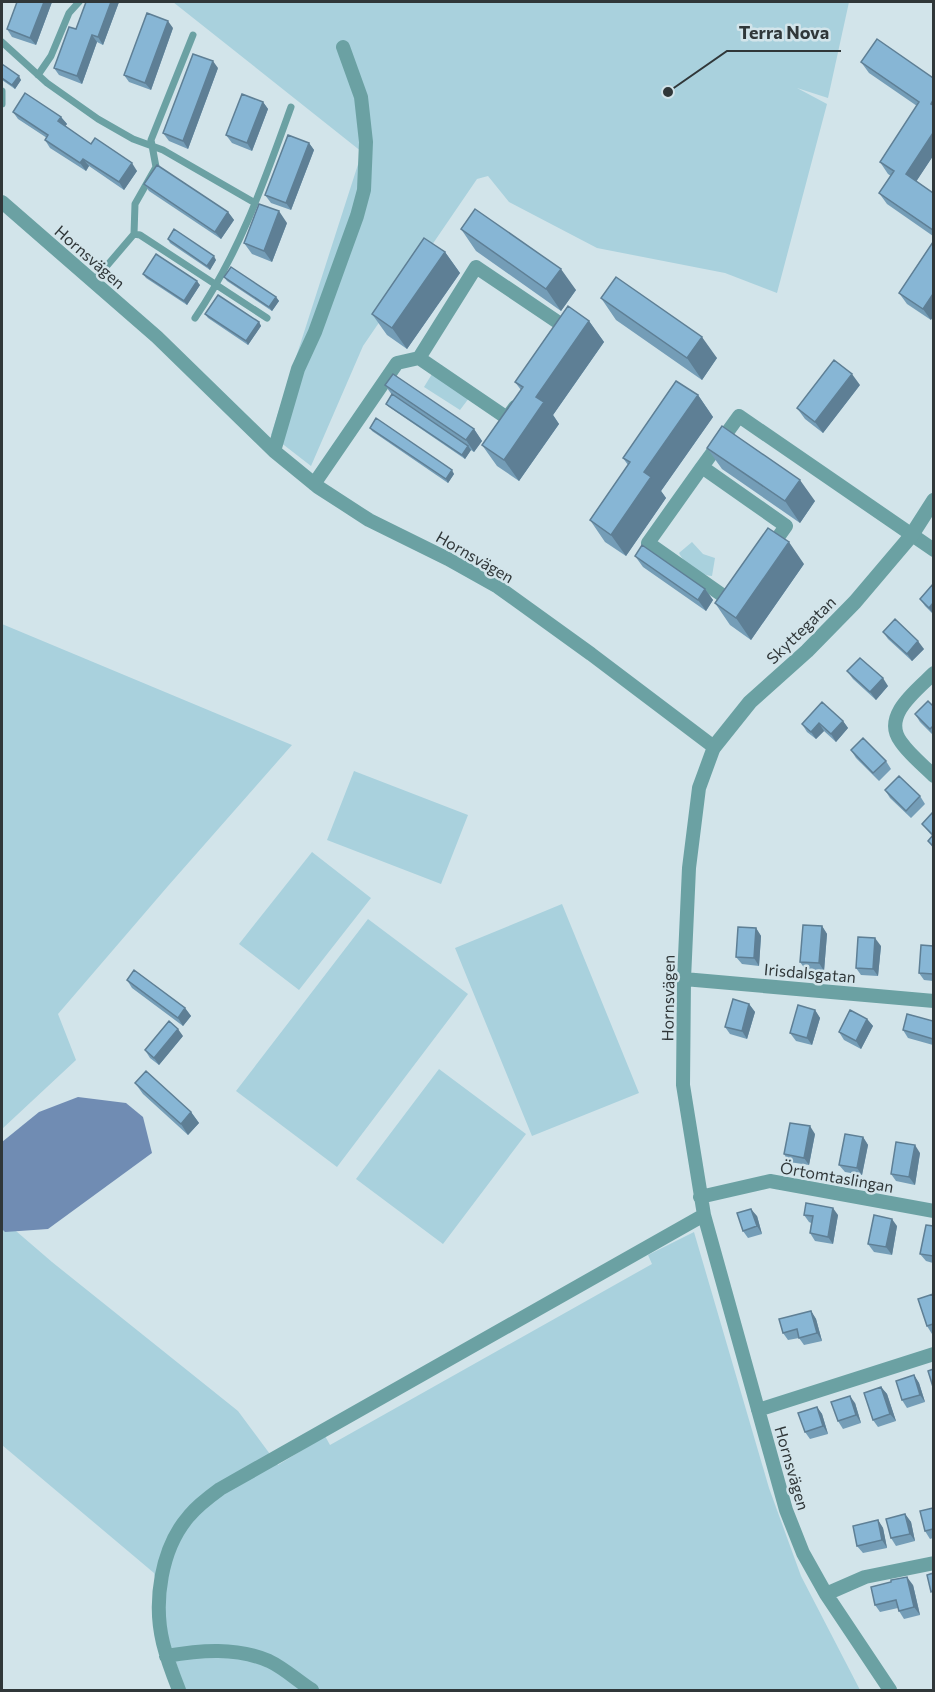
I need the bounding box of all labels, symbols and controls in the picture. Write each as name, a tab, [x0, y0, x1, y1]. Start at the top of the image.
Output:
callout: Terra Nova	[727, 15, 841, 51]
text: Terra Nova	[739, 21, 829, 43]
street label: Hornsvägen	[51, 221, 129, 292]
street label: Hornsvägen	[433, 527, 518, 586]
street label: Skyttegatan	[762, 592, 839, 667]
street label: Hornsvägen	[657, 954, 678, 1042]
street label: Irisdalsgatan	[763, 959, 857, 986]
street label: Örtomtaslingan	[779, 1157, 895, 1196]
street label: Hornsvägen	[771, 1424, 814, 1512]

